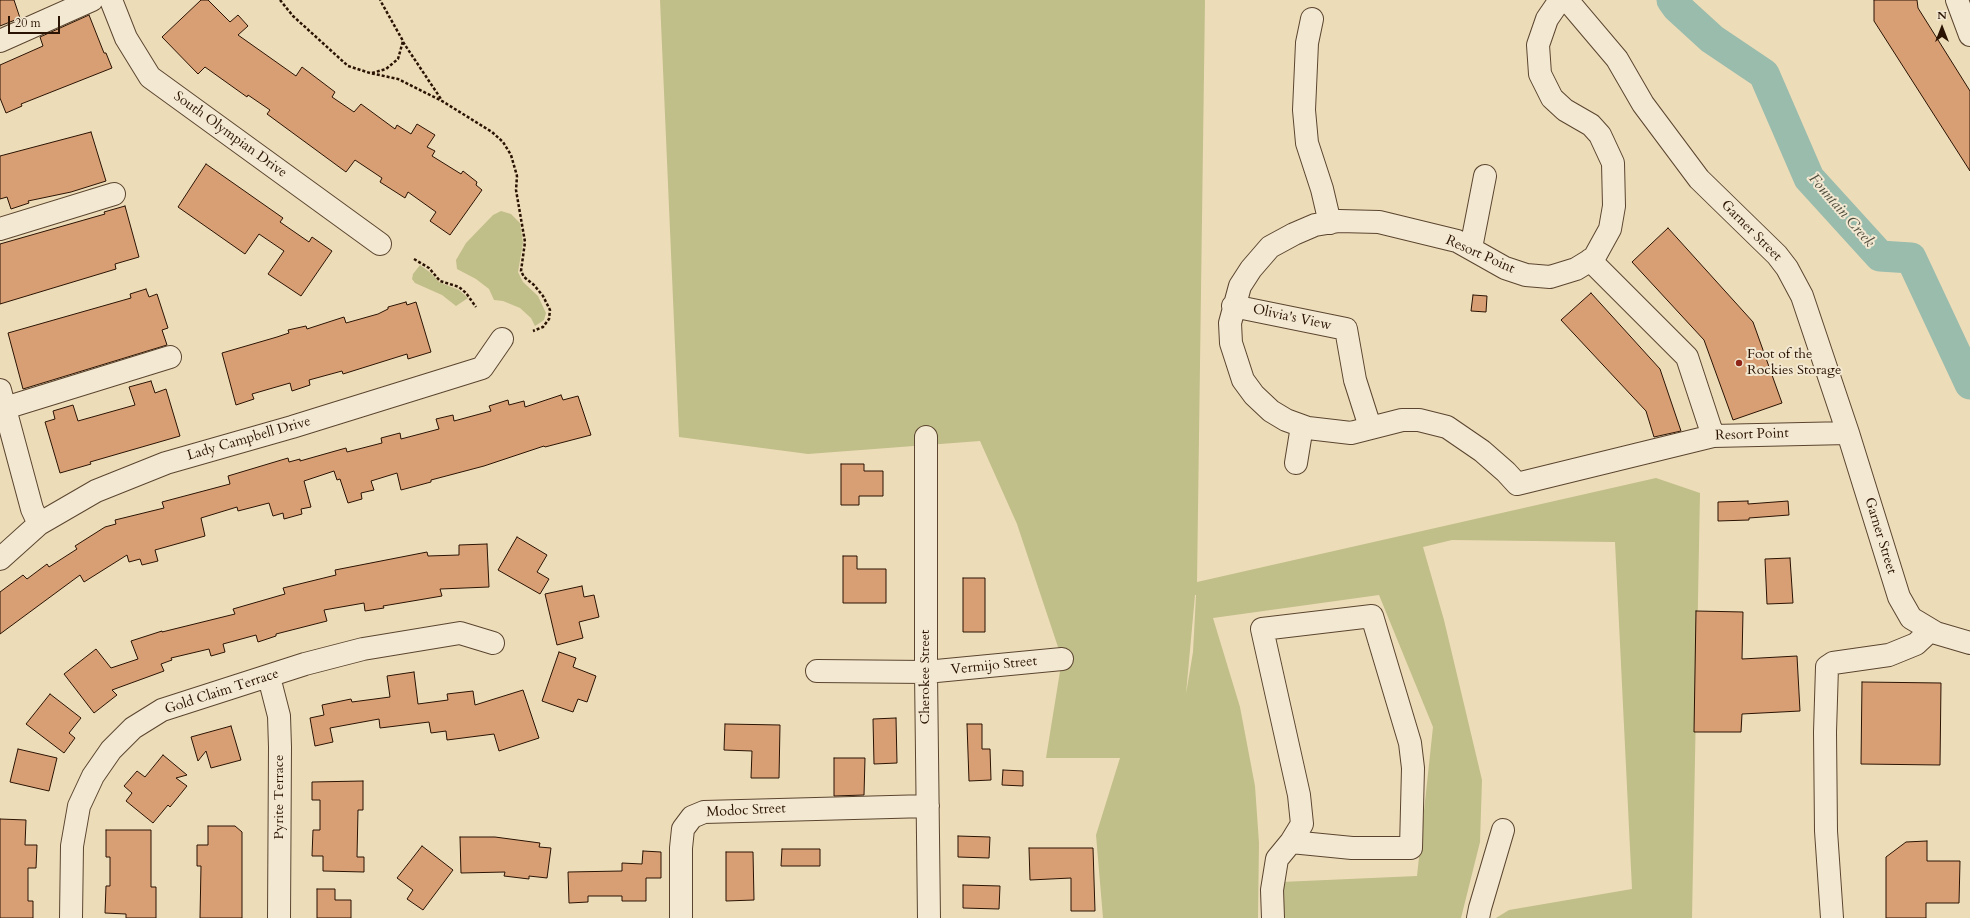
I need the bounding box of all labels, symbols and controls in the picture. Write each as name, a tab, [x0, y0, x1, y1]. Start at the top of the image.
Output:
scale bar	[10, 8, 62, 34]
north arrow	[1922, 8, 1962, 48]
text: N	[1937, 8, 1947, 23]
text: 20 m	[15, 15, 41, 31]
street label: South Olympian Drive	[170, 88, 290, 182]
water label: Fountain Creek	[1804, 171, 1878, 251]
street label: Garner Street	[1717, 197, 1785, 265]
street label: Resort Point	[1443, 232, 1517, 278]
street label: Olivia's View	[1251, 301, 1333, 335]
place label: Foot of the Rockies Storage	[1747, 347, 1841, 380]
marker: Foot of the Rockies Storage	[1734, 358, 1744, 368]
street label: Lady Campbell Drive	[185, 413, 313, 465]
street label: Resort Point	[1715, 425, 1789, 445]
street label: Garner Street	[1860, 496, 1900, 576]
street label: Cherokee Street	[918, 629, 934, 725]
street label: Vermijo Street	[950, 653, 1038, 679]
street label: Gold Claim Terrace	[163, 666, 281, 718]
street label: Pyrite Terrace	[272, 755, 288, 839]
street label: Modoc Street	[706, 801, 786, 821]

